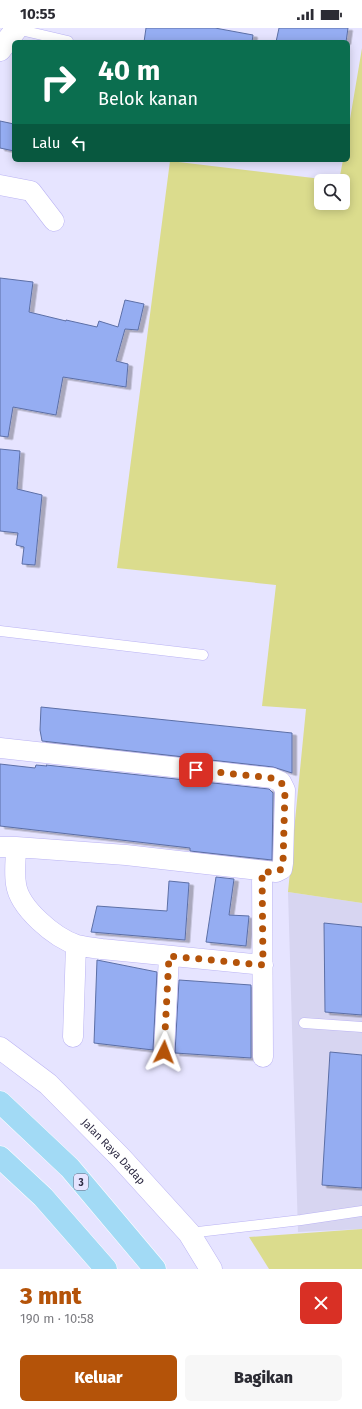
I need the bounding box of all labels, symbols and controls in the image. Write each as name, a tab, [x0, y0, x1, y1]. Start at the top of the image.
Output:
text: 10:55	[20, 5, 55, 23]
text: 40 m	[98, 54, 161, 87]
icon: right	[32, 56, 84, 108]
text: Belok kanan	[98, 88, 198, 110]
icon: left	[68, 132, 90, 154]
text: Lalu	[32, 134, 60, 152]
map controls	[314, 174, 350, 210]
button: search	[314, 174, 350, 210]
pin	[179, 753, 213, 787]
icon: arrive	[185, 759, 207, 781]
position arrow	[143, 1031, 185, 1073]
street label: Jalan Raya Dadap	[79, 1116, 148, 1187]
road number: 3	[74, 1174, 88, 1190]
text: 3 mnt	[20, 1282, 82, 1310]
button: close	[300, 1282, 342, 1324]
text: 190 m · 10:58	[20, 1311, 94, 1326]
button: Keluar	[20, 1355, 177, 1401]
button: Bagikan	[185, 1355, 342, 1401]

